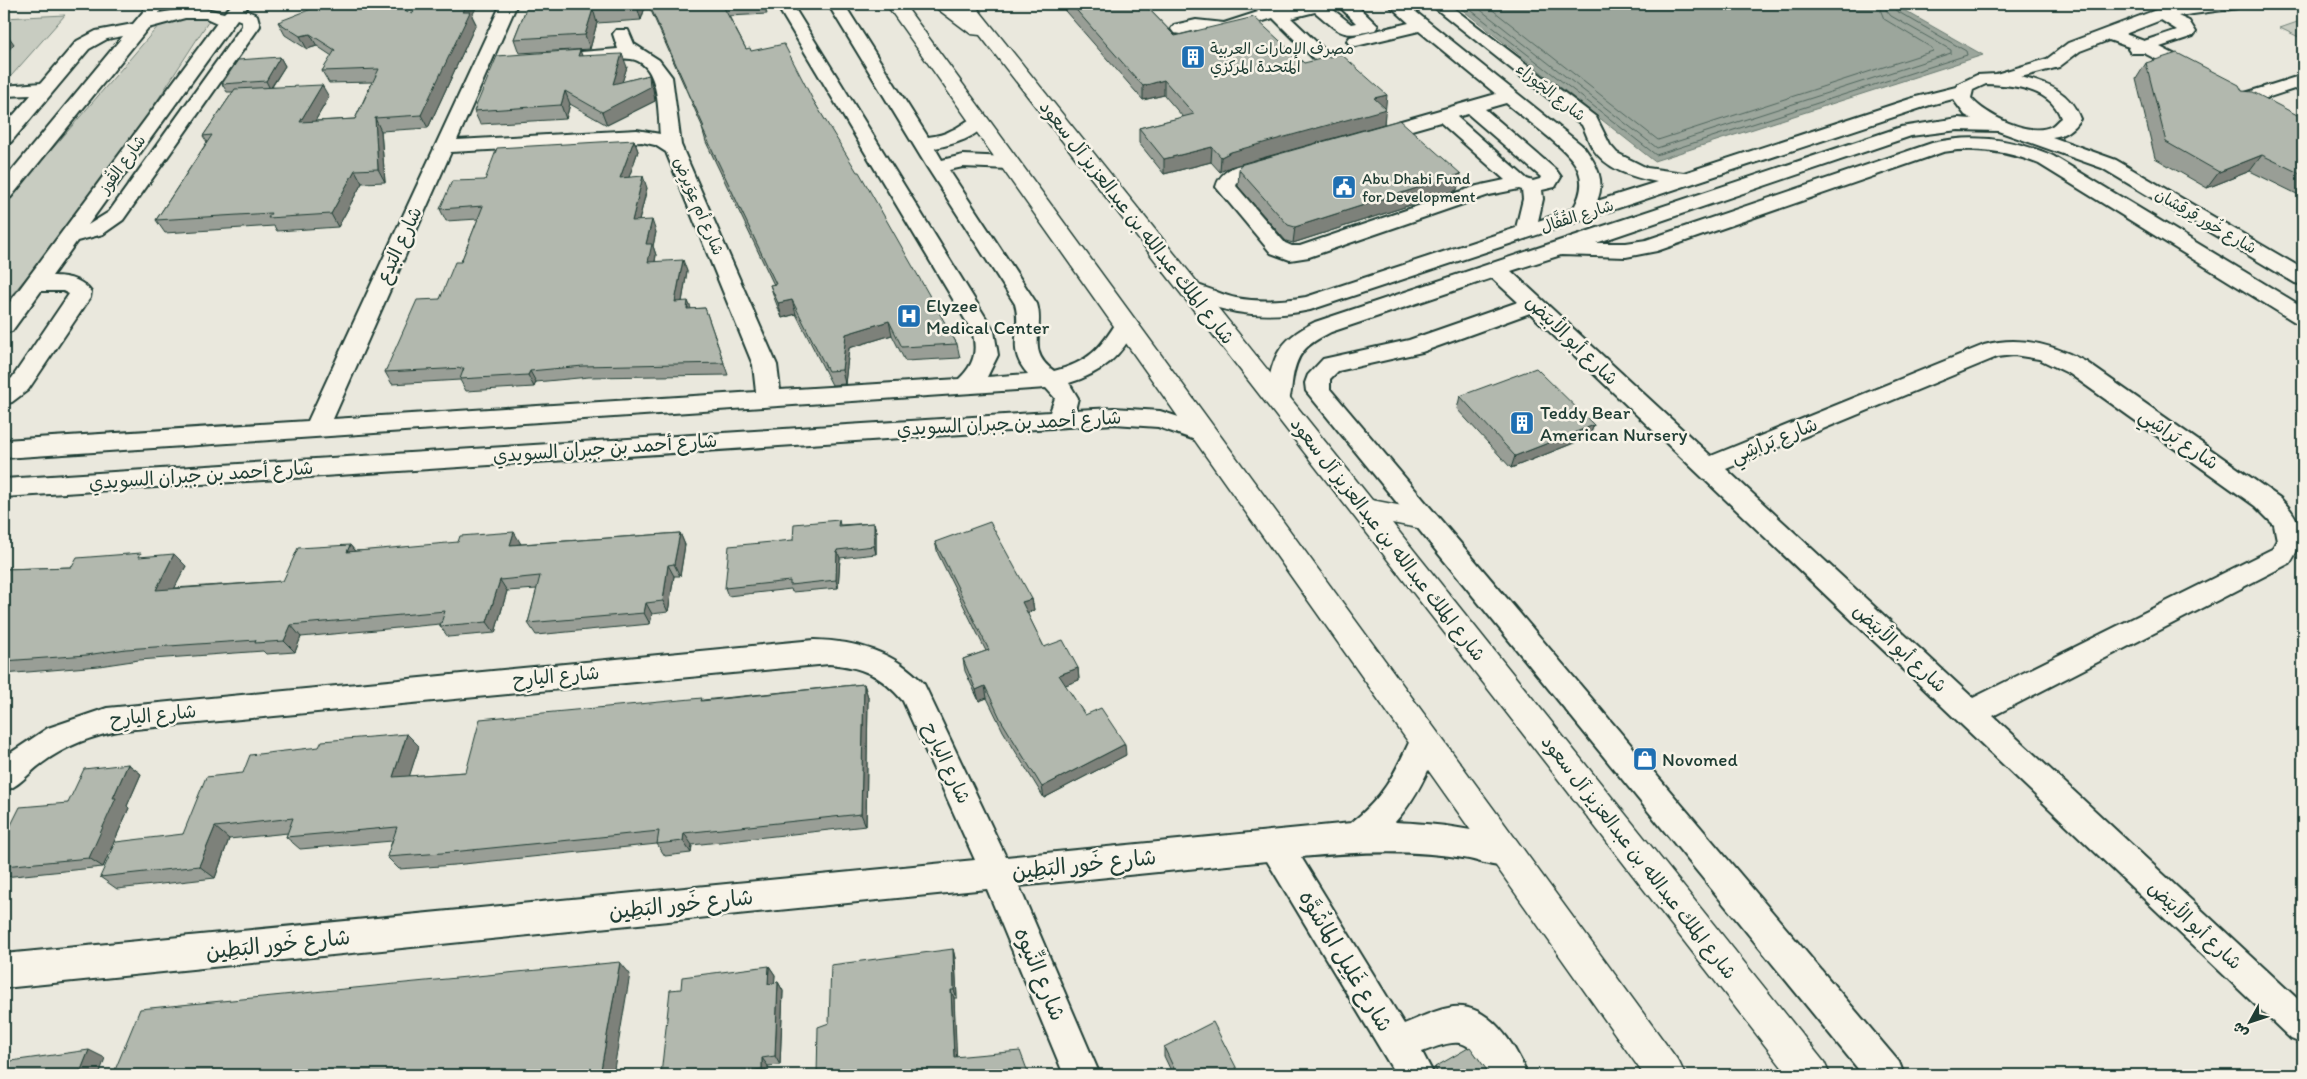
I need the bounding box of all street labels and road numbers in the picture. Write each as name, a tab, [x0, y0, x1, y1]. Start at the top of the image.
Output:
street label: شارع الجَوزاء	[1511, 59, 1590, 127]
street label: شارع الملك عبدالله بن عبدالعزيز آل سعود	[1033, 95, 1239, 350]
street label: شارع القُوز	[93, 131, 151, 200]
street label: شارع أم عِوَيرِض	[667, 154, 728, 259]
street label: شارع خُور قِرقِشان	[2151, 183, 2261, 259]
street label: شارع القُفَّال	[1537, 193, 1617, 239]
street label: شارع البَدع	[371, 203, 429, 288]
street label: شارع أبو الأبيَض	[1520, 289, 1624, 391]
street label: شارع بَراشِي	[2132, 403, 2223, 479]
street label: شارع أحمد بن جبران السويدي	[896, 406, 1122, 443]
street label: شارع الملك عبدالله بن عبدالعزيز آل سعود	[1284, 412, 1490, 667]
street label: شارع بَراشِي	[1727, 412, 1823, 472]
street label: شارع أحمد بن جبران السويدي	[492, 429, 718, 470]
street label: شارع أحمد بن جبران السويدي	[88, 456, 314, 497]
street label: شارع أبو الأبيَض	[1847, 598, 1952, 699]
street label: شارع اليارِح	[512, 661, 601, 695]
street label: شارع اليارِح	[109, 699, 198, 735]
street label: شارع اليارِح	[915, 719, 976, 809]
street label: شارع الملك عبدالله بن عبدالعزيز آل سعود	[1535, 730, 1741, 985]
street label: شارع خَور البَطِين	[1010, 842, 1158, 887]
street label: شارع أبو الأبيَض	[2142, 875, 2247, 976]
street label: شارع خَور البَطِين	[607, 882, 755, 927]
street label: شارع غَلِيل الماشُوَّه	[1291, 885, 1399, 1038]
street label: شارع خَور البَطِين	[204, 922, 352, 967]
street label: شارع النِّيوه	[1006, 923, 1072, 1025]

